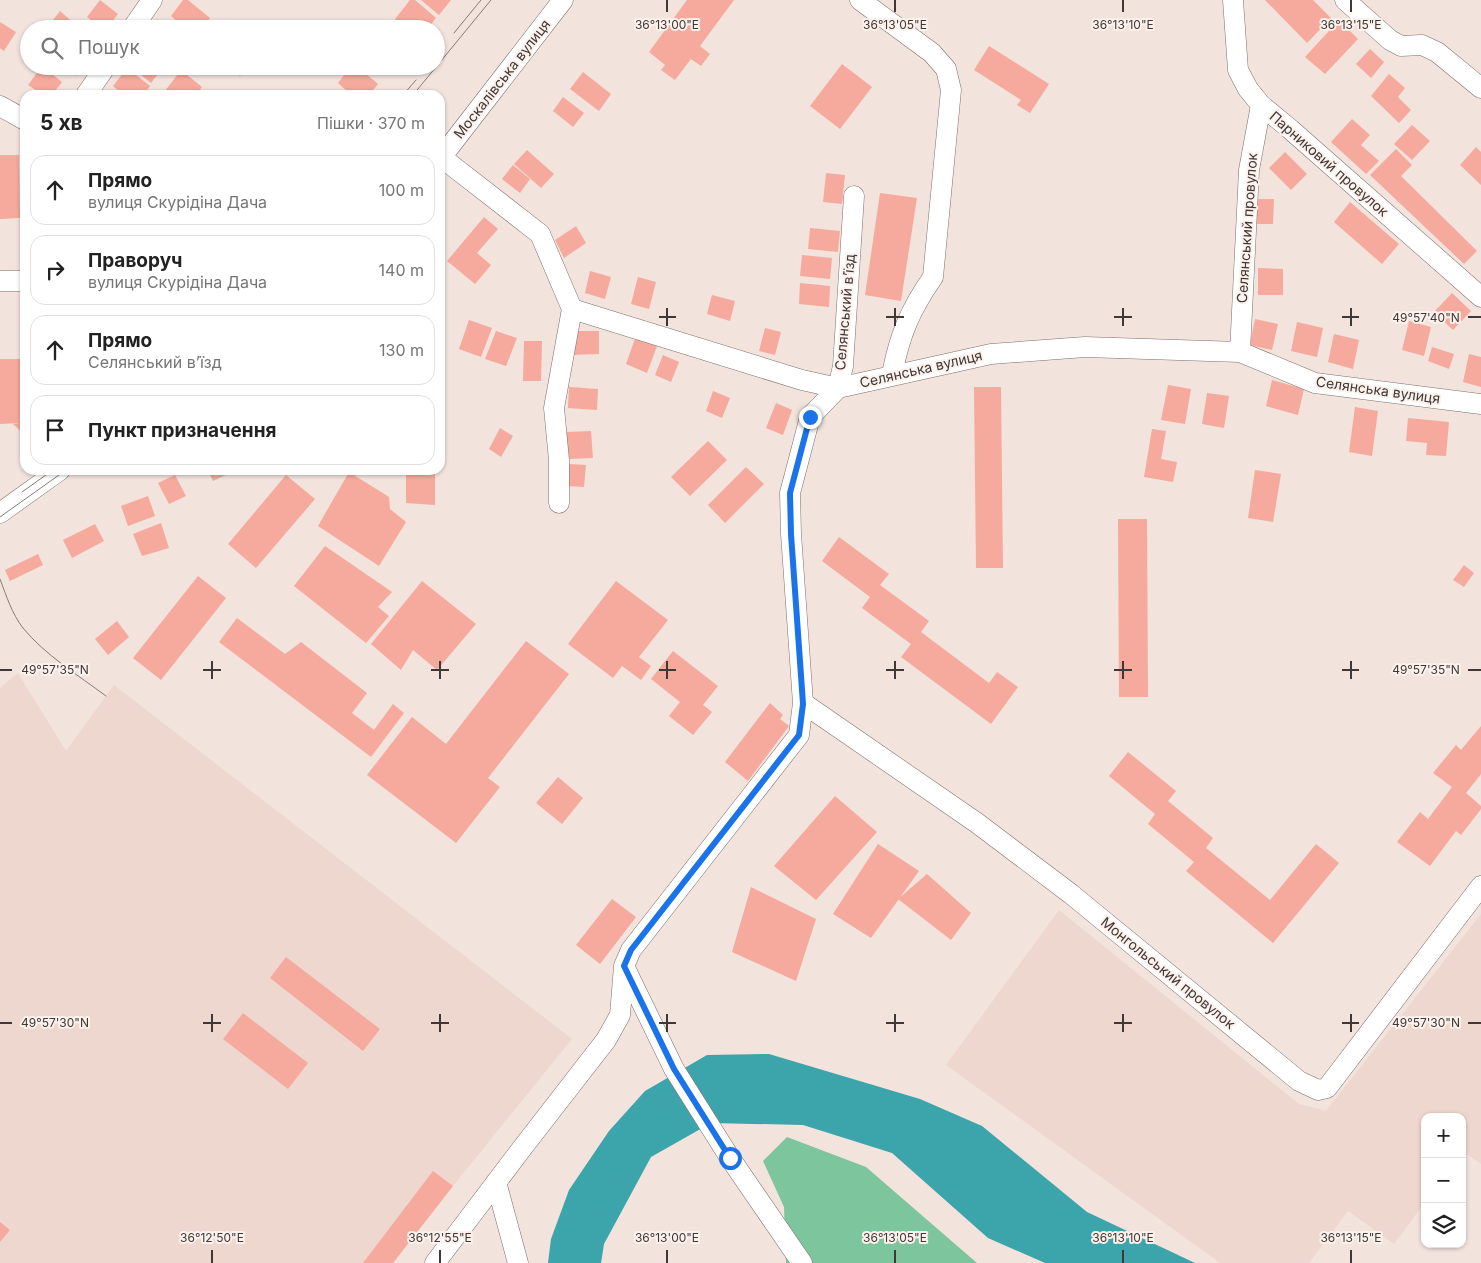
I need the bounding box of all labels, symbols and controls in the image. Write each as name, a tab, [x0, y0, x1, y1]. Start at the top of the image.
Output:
street label: Москалівська вулиця	[450, 16, 553, 142]
text: 36°13'00"E	[635, 17, 699, 32]
text: 36°13'05"E	[863, 17, 927, 32]
text: 36°13'10"E	[1092, 17, 1154, 32]
text: 36°13'15"E	[1320, 17, 1382, 32]
search box	[20, 20, 445, 75]
icon: search	[38, 34, 66, 62]
text: Пошук	[78, 36, 140, 59]
street label: Парниковий провулок	[1266, 107, 1393, 220]
text: 5 хв	[40, 110, 83, 135]
text: Пішки · 370 m	[317, 113, 425, 133]
street label: Селянський провулок	[1233, 152, 1260, 304]
text: Прямо	[88, 169, 152, 192]
icon: ahead	[41, 176, 69, 204]
text: 100 m	[379, 180, 424, 200]
text: вулиця Скурідіна Дача	[88, 192, 267, 212]
text: Праворуч	[88, 249, 182, 272]
street label: Селянський вʼїзд	[831, 253, 858, 371]
icon: right	[41, 256, 69, 284]
text: 140 m	[379, 260, 424, 280]
text: вулиця Скурідіна Дача	[88, 272, 267, 292]
text: 49°57'40"N	[1392, 310, 1460, 325]
text: Прямо	[88, 329, 152, 352]
icon: ahead	[41, 336, 69, 364]
text: 130 m	[379, 340, 424, 360]
street label: Селянська вулиця	[858, 346, 984, 391]
text: Селянський вʼїзд	[88, 352, 222, 372]
street label: Селянська вулиця	[1315, 372, 1441, 407]
route end	[799, 406, 822, 429]
icon: arrive	[41, 416, 69, 444]
text: Пункт призначення	[88, 419, 276, 442]
text: 49°57'35"N	[21, 662, 89, 677]
text: 49°57'35"N	[1392, 662, 1460, 677]
street label: Монгольський провулок	[1098, 913, 1239, 1032]
text: 49°57'30"N	[21, 1015, 89, 1030]
text: 49°57'30"N	[1392, 1015, 1460, 1030]
map controls	[1421, 1113, 1466, 1248]
button: +	[1421, 1113, 1466, 1158]
route start	[719, 1147, 742, 1170]
button: −	[1421, 1158, 1466, 1203]
button: layers	[1421, 1203, 1466, 1248]
text: 36°12'50"E	[180, 1230, 244, 1245]
text: 36°12'55"E	[408, 1230, 472, 1245]
text: 36°13'00"E	[635, 1230, 699, 1245]
text: 36°13'05"E	[863, 1230, 927, 1245]
text: 36°13'10"E	[1092, 1230, 1154, 1245]
text: 36°13'15"E	[1320, 1230, 1382, 1245]

